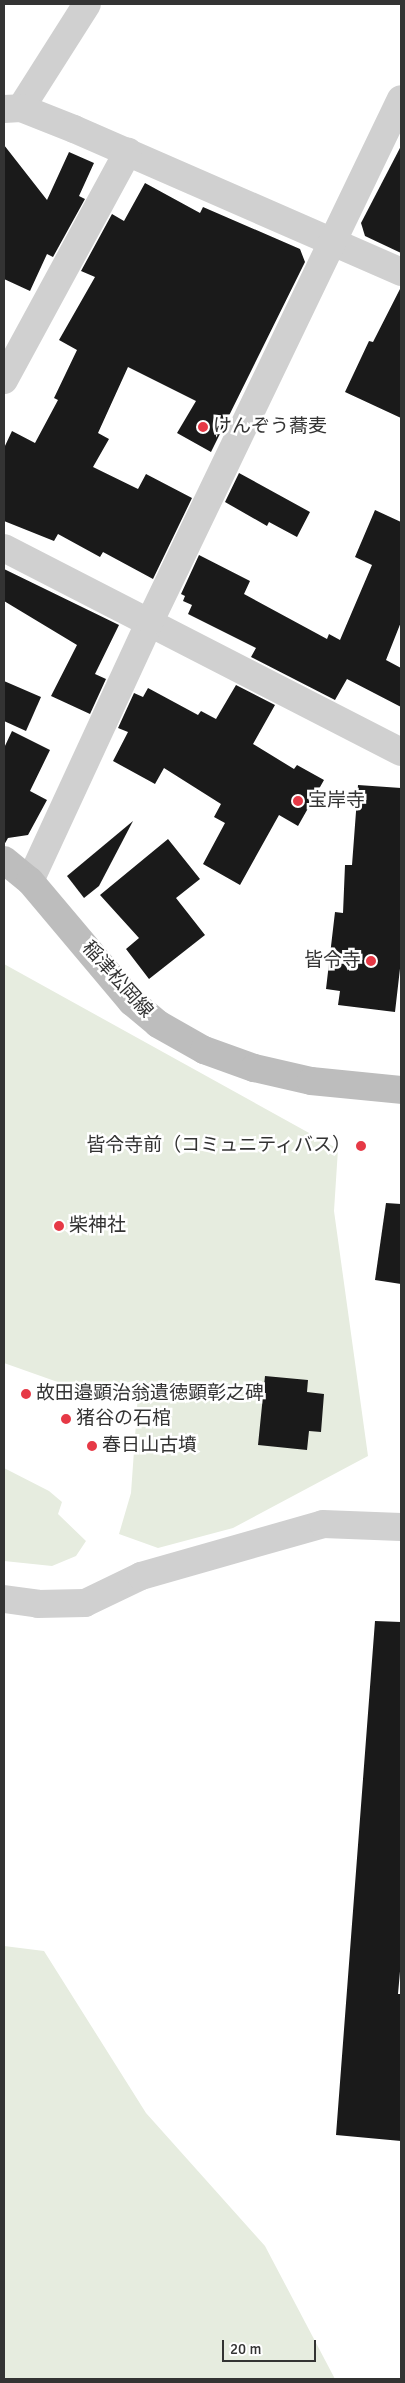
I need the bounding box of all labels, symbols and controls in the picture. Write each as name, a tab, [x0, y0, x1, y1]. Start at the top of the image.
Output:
place label: けんぞう蕎麦	[213, 416, 327, 438]
marker: けんぞう蕎麦	[197, 421, 209, 433]
place label: 宝岸寺	[308, 790, 365, 812]
marker: 宝岸寺	[292, 795, 304, 807]
street label: 稲津松岡線	[77, 937, 157, 1023]
place label: 皆令寺	[304, 950, 361, 972]
marker: 皆令寺	[365, 955, 377, 967]
place label: 皆令寺前（コミュニティバス）	[85, 1135, 351, 1157]
marker: 皆令寺前（コミュニティバス）	[355, 1140, 367, 1152]
place label: 柴神社	[69, 1215, 126, 1237]
marker: 柴神社	[53, 1220, 65, 1232]
place label: 故田邉顕治翁遺徳顕彰之碑	[36, 1383, 264, 1405]
marker: 故田邉顕治翁遺徳顕彰之碑	[20, 1388, 32, 1400]
place label: 猪谷の石棺	[76, 1408, 171, 1430]
marker: 猪谷の石棺	[60, 1413, 72, 1425]
place label: 春日山古墳	[102, 1435, 197, 1457]
marker: 春日山古墳	[86, 1440, 98, 1452]
scale bar	[225, 2330, 319, 2362]
text: 20 m	[230, 2340, 261, 2358]

